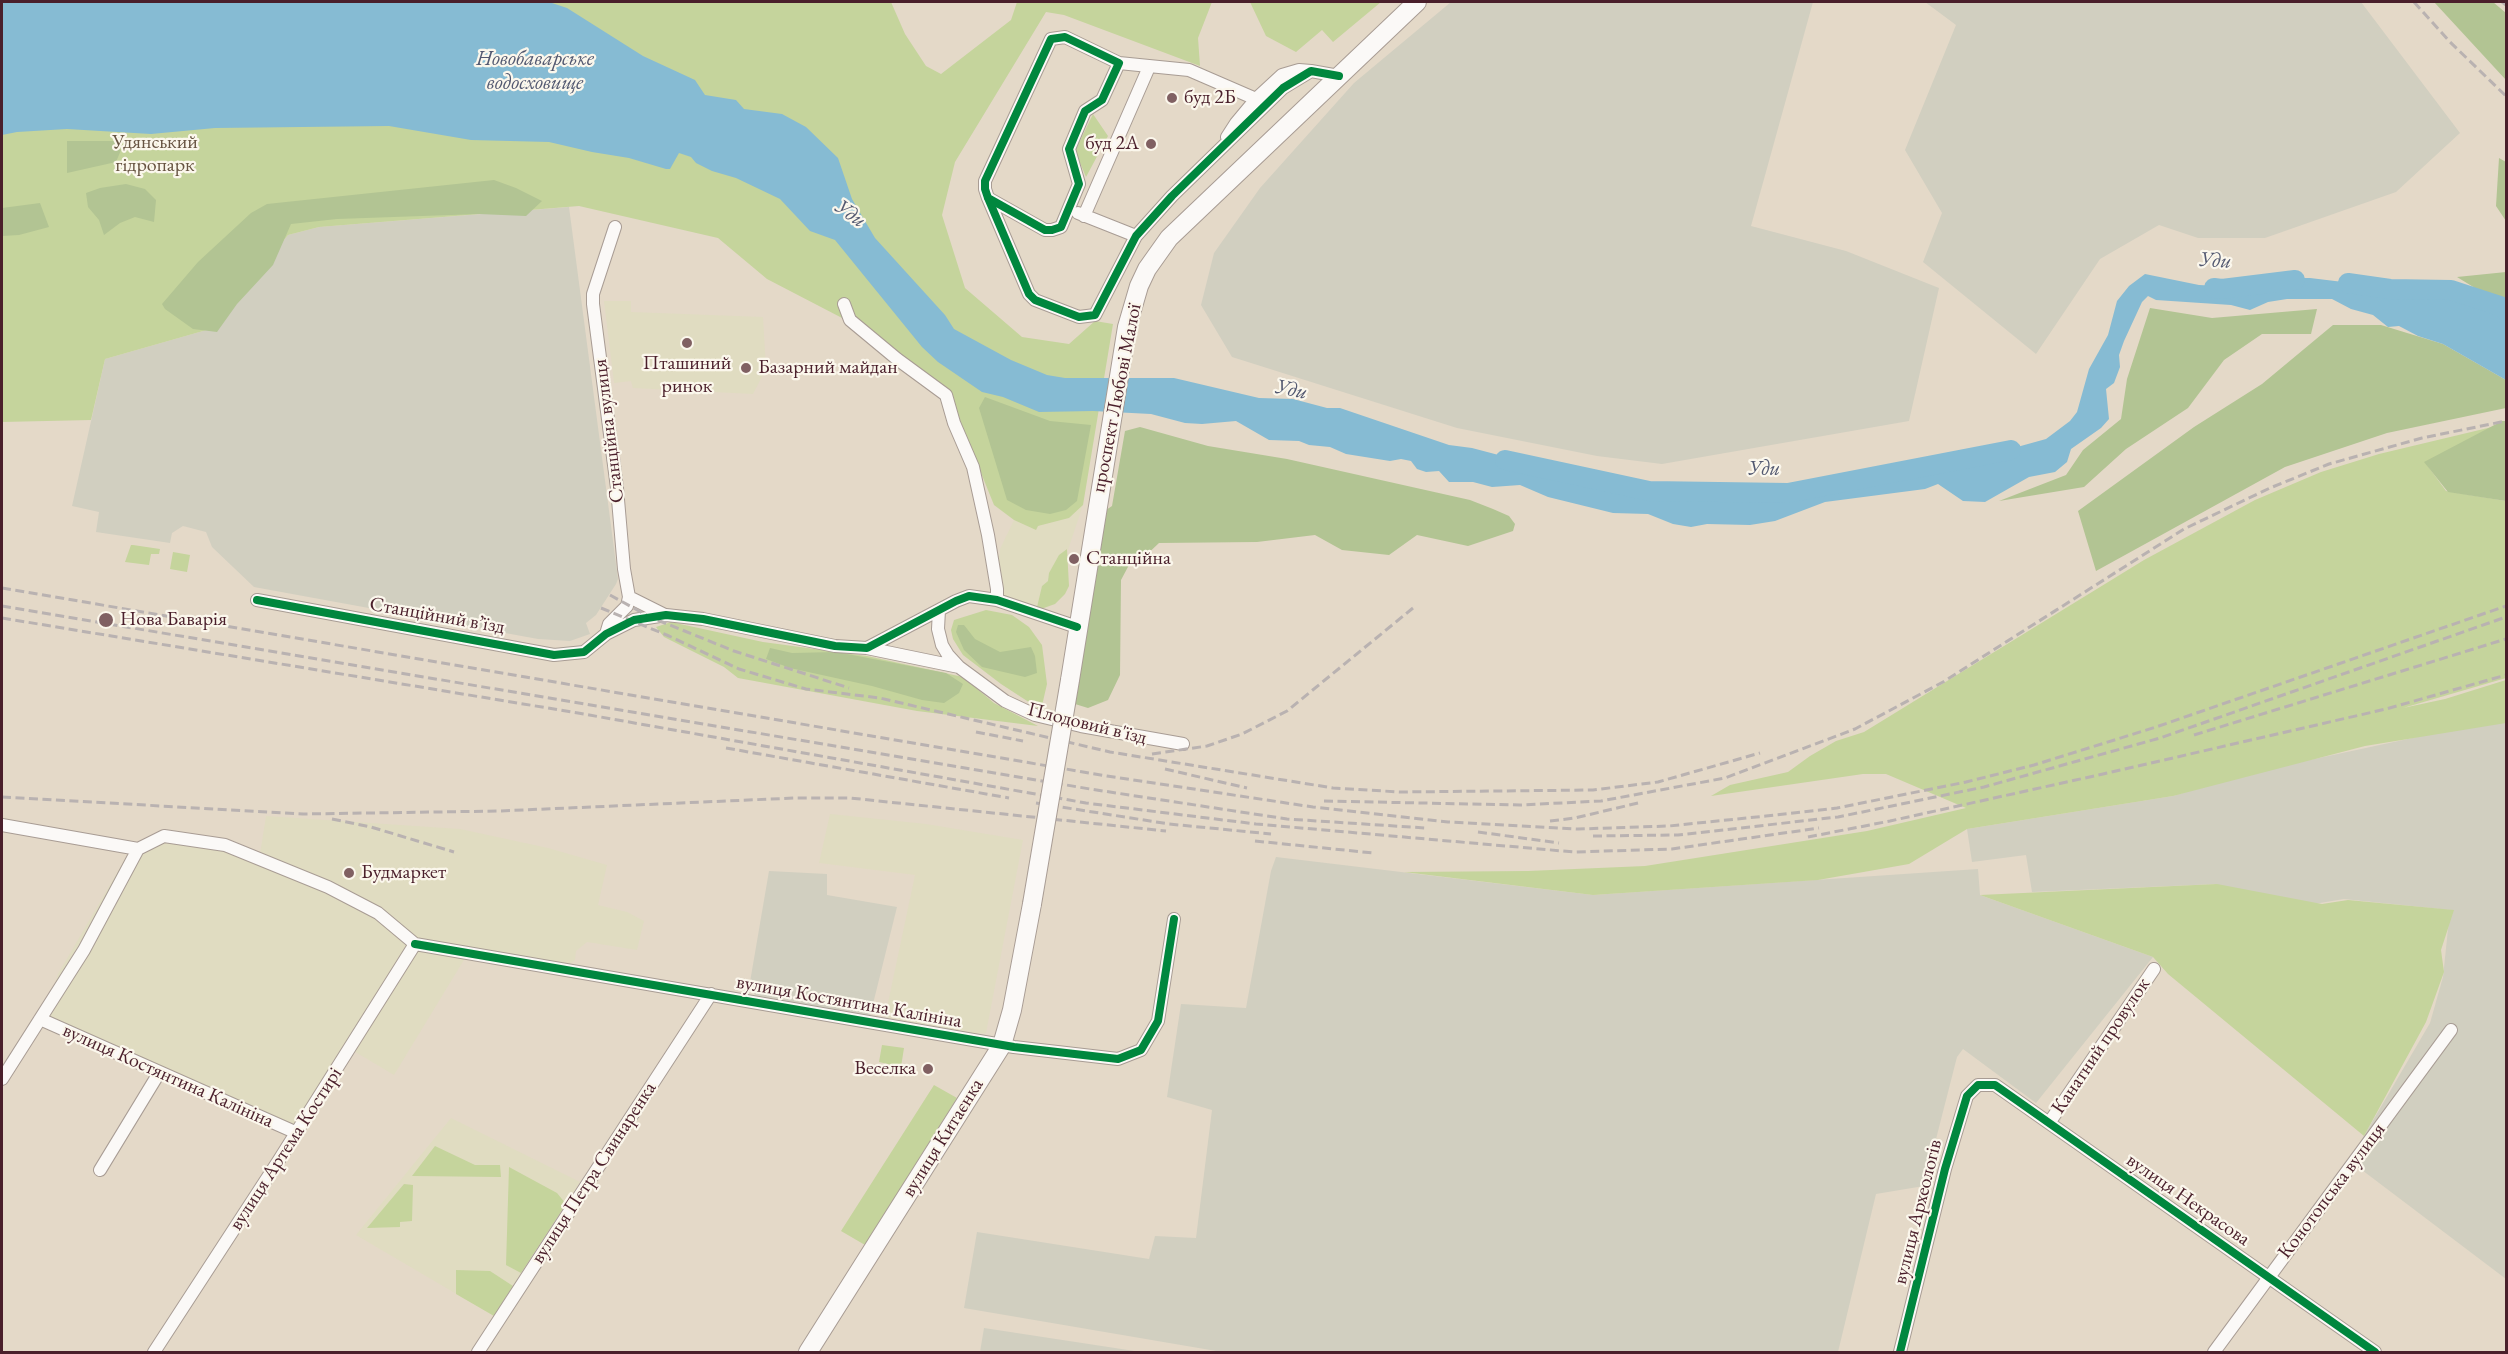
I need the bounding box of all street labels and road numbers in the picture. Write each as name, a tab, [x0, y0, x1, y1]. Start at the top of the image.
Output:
street label: проспект Любові Малої	[1087, 301, 1147, 495]
street label: Станційна вулиця	[588, 358, 630, 504]
street label: Станційний в’їзд	[368, 592, 506, 640]
street label: Плодовий в'їзд	[1025, 698, 1149, 750]
street label: вулиця Костянтина Калініна	[734, 970, 964, 1034]
street label: Канатний провулок	[2047, 973, 2155, 1119]
street label: вулиця Костянтина Калініна	[59, 1019, 277, 1133]
street label: вулиця Артема Костирі	[224, 1063, 348, 1235]
street label: вулиця Китаєнка	[897, 1074, 989, 1202]
street label: вулиця Петра Свинаренка	[526, 1078, 662, 1268]
street label: Конотопська вулиця	[2273, 1118, 2391, 1264]
street label: вулиця Археологів	[1888, 1137, 1948, 1287]
street label: вулиця Некрасова	[2122, 1148, 2254, 1252]

